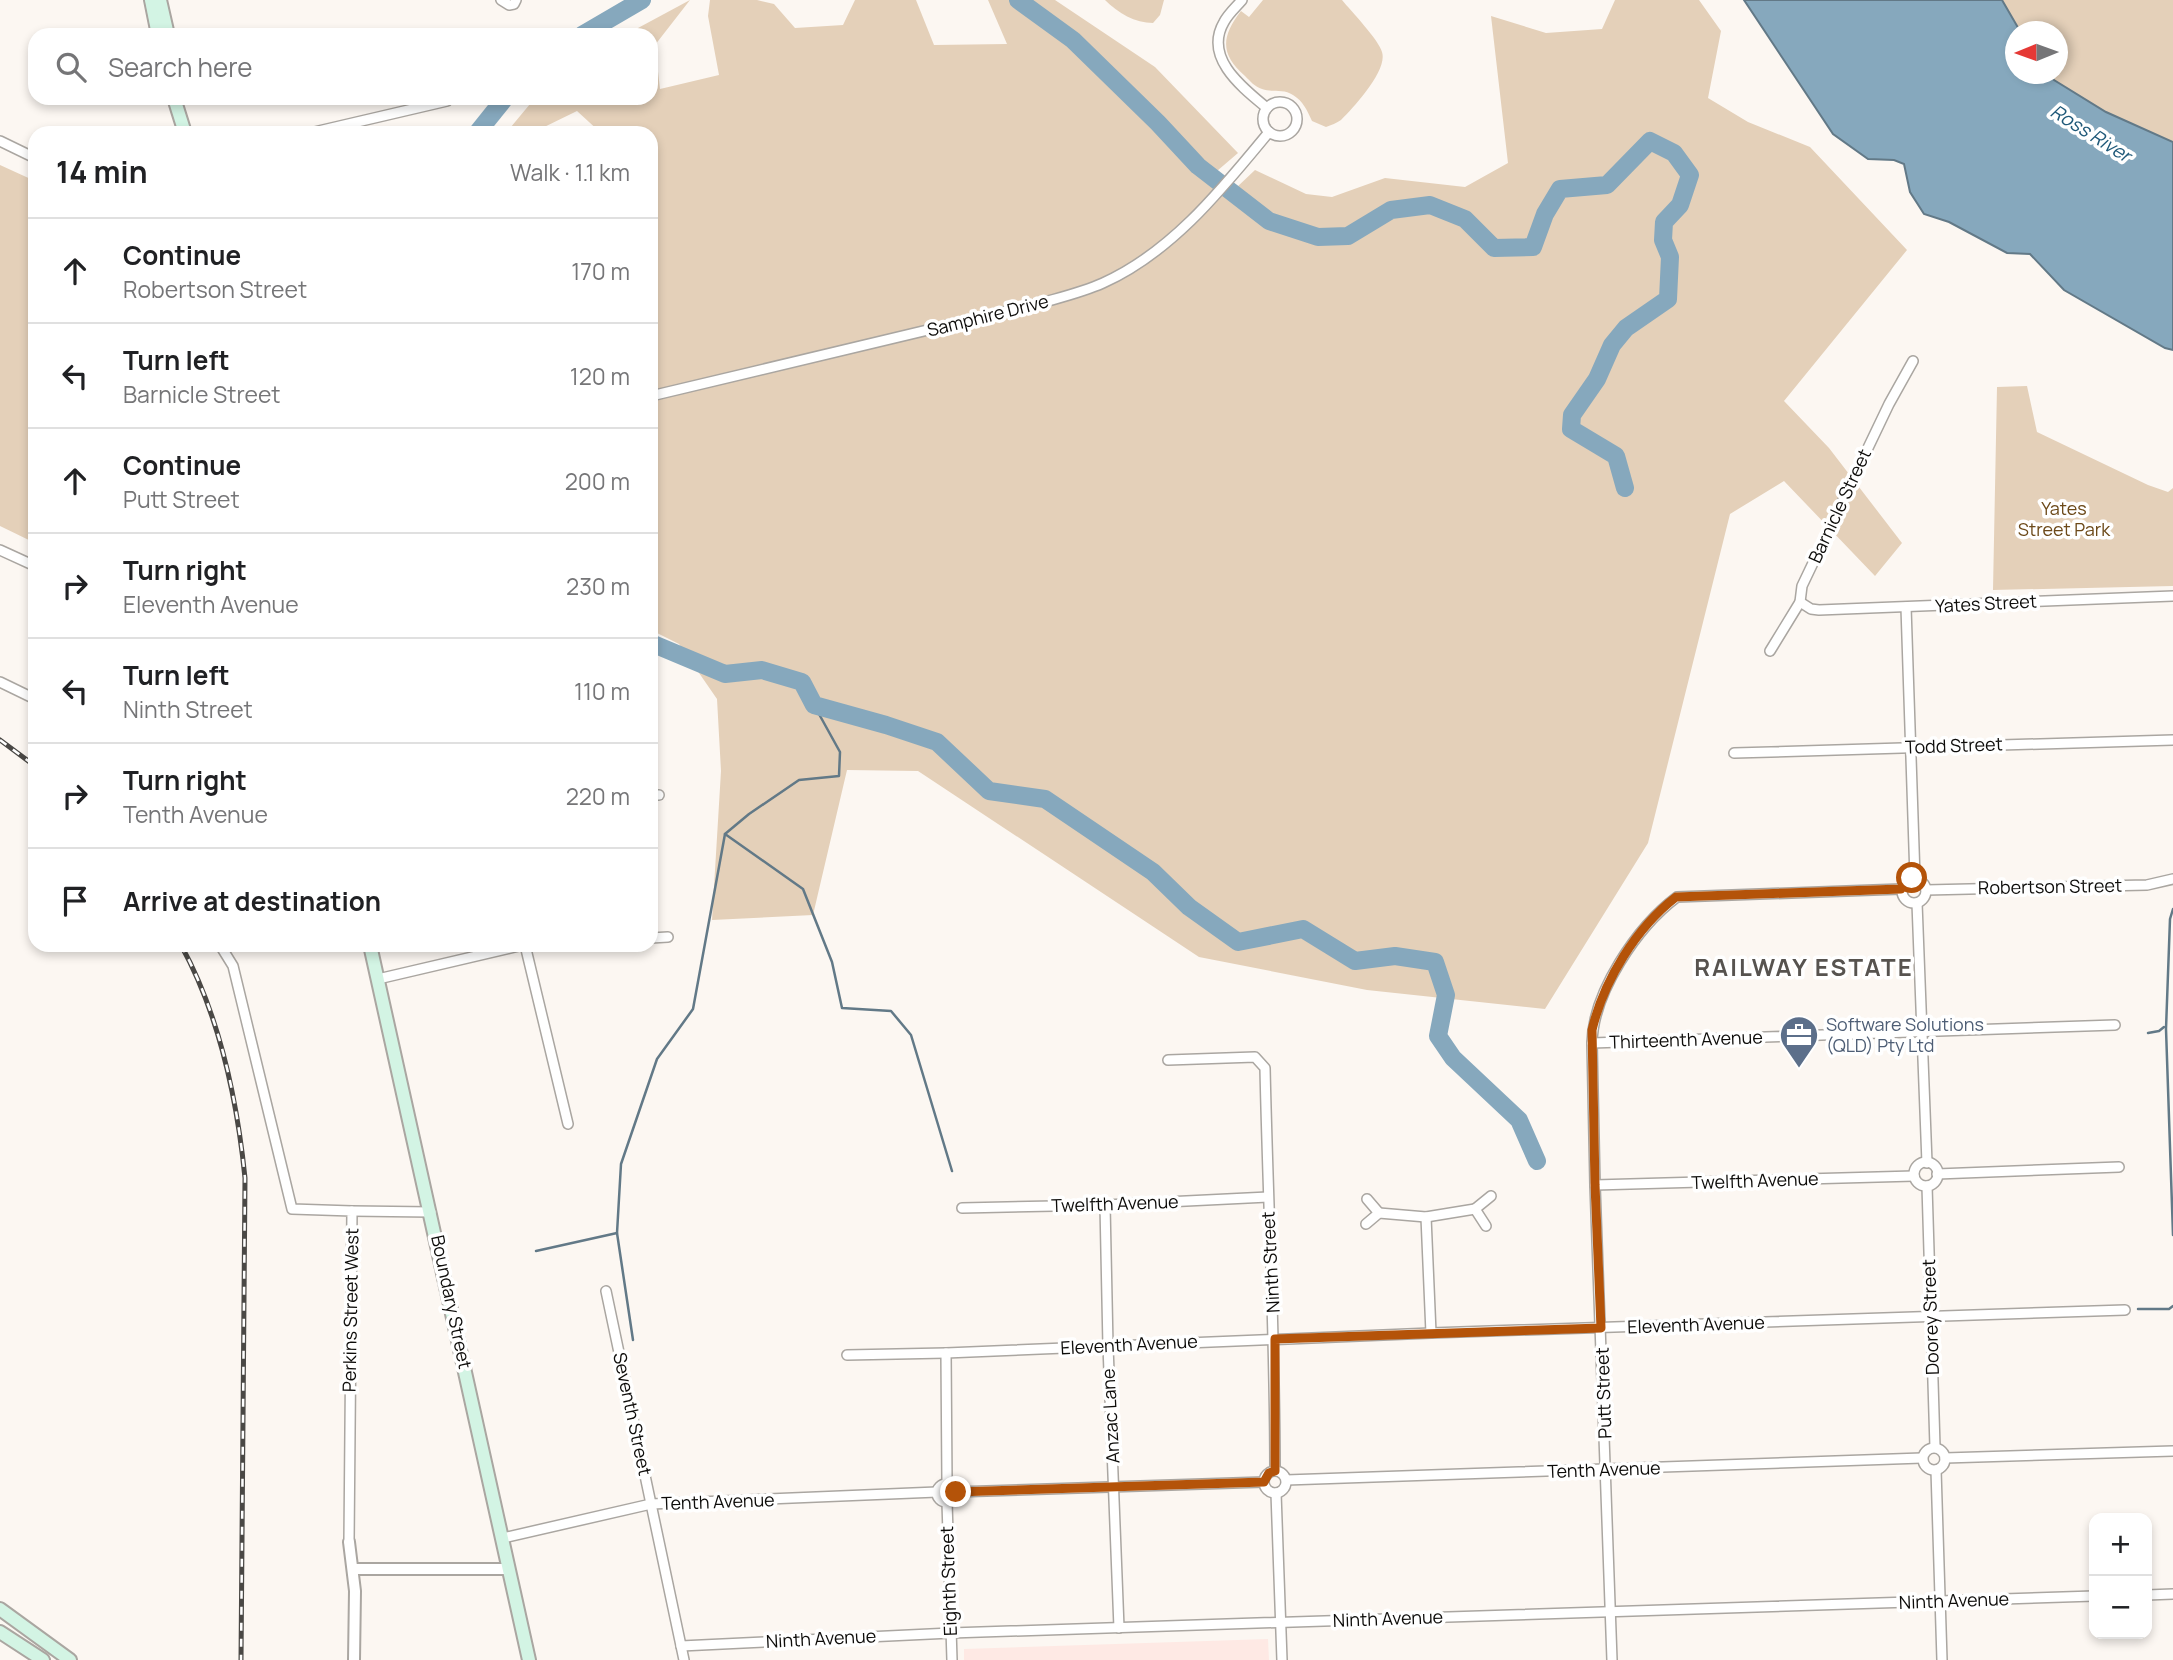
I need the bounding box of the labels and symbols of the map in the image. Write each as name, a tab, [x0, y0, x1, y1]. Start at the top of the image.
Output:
north arrow	[2005, 21, 2068, 84]
water label: Ross River	[2046, 98, 2138, 169]
street label: Samphire Drive	[924, 288, 1051, 342]
street label: Barnicle Street	[1802, 445, 1876, 567]
park label: Yates Street Park	[2018, 496, 2111, 541]
street label: Yates Street	[1934, 588, 2037, 618]
street label: Todd Street	[1905, 731, 2003, 759]
route start	[1896, 862, 1927, 893]
street label: Robertson Street	[1978, 873, 2122, 899]
district label: RAILWAY ESTATE	[1694, 950, 1914, 983]
place label: Software Solutions (QLD) Pty Ltd	[1826, 1012, 1984, 1057]
office icon: Software Solutions (QLD) Pty Ltd	[1778, 1014, 1820, 1069]
street label: Thirteenth Avenue	[1609, 1024, 1763, 1054]
street label: Twelfth Avenue	[1691, 1166, 1819, 1194]
street label: Twelfth Avenue	[1051, 1189, 1179, 1217]
street label: Ninth Street	[1255, 1211, 1285, 1313]
street label: Perkins Street West	[337, 1228, 363, 1392]
street label: Boundary Street	[426, 1233, 478, 1371]
street label: Doorey Street	[1916, 1259, 1944, 1375]
street label: Eleventh Avenue	[1627, 1310, 1765, 1338]
street label: Eleventh Avenue	[1060, 1328, 1198, 1360]
street label: Putt Street	[1589, 1347, 1617, 1439]
street label: Seventh Street	[608, 1350, 658, 1478]
street label: Anzac Lane	[1096, 1368, 1124, 1464]
street label: Tenth Avenue	[1547, 1455, 1661, 1483]
route end	[940, 1476, 971, 1507]
street label: Tenth Avenue	[661, 1487, 775, 1515]
street label: Eighth Street	[934, 1526, 962, 1637]
street label: Ninth Avenue	[1898, 1586, 2010, 1614]
street label: Ninth Avenue	[1332, 1604, 1444, 1632]
street label: Ninth Avenue	[765, 1623, 877, 1653]

